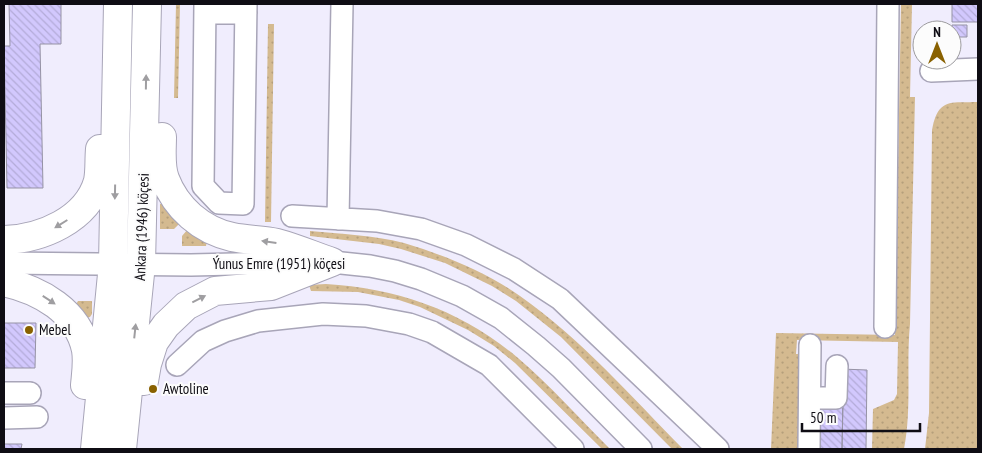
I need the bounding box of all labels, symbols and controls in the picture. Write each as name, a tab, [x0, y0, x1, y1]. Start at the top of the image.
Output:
north arrow	[912, 20, 962, 70]
text: N	[933, 23, 941, 41]
one-way arrow	[142, 73, 150, 89]
street label: Ankara (1946) köçesi	[130, 173, 153, 281]
one-way arrow	[111, 185, 119, 201]
one-way arrow	[54, 220, 67, 229]
one-way arrow	[260, 238, 276, 246]
street label: Ýunus Emre (1951) köçesi	[213, 254, 345, 273]
one-way arrow	[42, 295, 55, 305]
one-way arrow	[191, 295, 206, 303]
place label: Mebel	[39, 320, 71, 339]
one-way arrow	[131, 323, 139, 339]
marker: Mebel	[23, 324, 35, 336]
place label: Awtoline	[163, 379, 209, 398]
marker: Awtoline	[147, 383, 159, 395]
scale bar	[802, 400, 920, 432]
text: 50 m	[810, 408, 836, 427]

